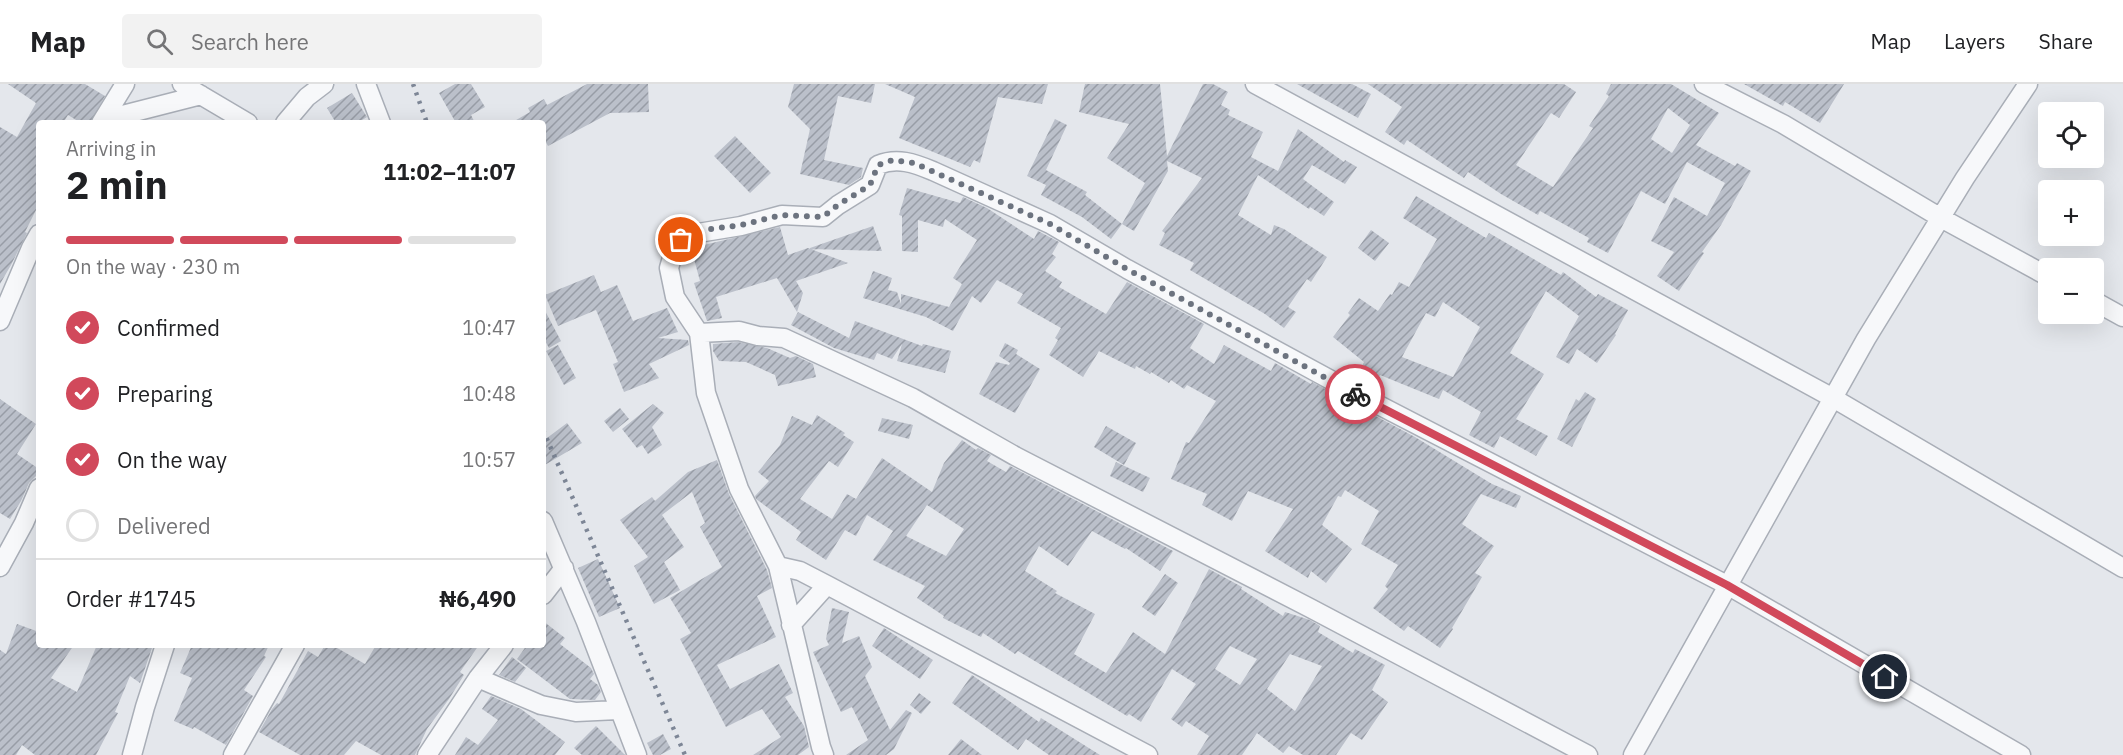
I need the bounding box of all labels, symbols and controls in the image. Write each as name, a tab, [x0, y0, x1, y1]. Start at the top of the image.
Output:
search box	[122, 14, 542, 68]
text: Map	[30, 23, 86, 60]
icon: search	[143, 25, 176, 58]
text: Search here	[191, 27, 309, 56]
text: Map	[1871, 27, 1911, 55]
text: Layers	[1944, 27, 2006, 55]
text: Share	[2039, 27, 2093, 55]
map controls	[2038, 102, 2104, 324]
button: locate	[2038, 102, 2104, 168]
text: Arriving in	[66, 135, 156, 162]
text: 11:02–11:07	[383, 157, 516, 186]
text: 2 min	[66, 159, 168, 210]
button: +	[2038, 180, 2104, 246]
pin	[655, 214, 706, 265]
icon: bag	[664, 223, 697, 256]
text: On the way · 230 m	[66, 253, 240, 280]
button: −	[2038, 258, 2104, 324]
icon: check	[66, 311, 99, 344]
text: Confirmed	[117, 313, 220, 342]
text: 10:47	[462, 314, 516, 341]
courier	[1325, 364, 1385, 424]
icon: check	[66, 377, 99, 410]
icon: bike	[1339, 378, 1372, 411]
text: Preparing	[117, 379, 212, 408]
text: 10:48	[462, 380, 516, 407]
icon: check	[66, 443, 99, 476]
text: On the way	[117, 445, 227, 474]
text: 10:57	[462, 446, 516, 473]
text: Delivered	[117, 511, 211, 540]
text: Order #1745	[66, 584, 196, 613]
text: ₦6,490	[439, 584, 516, 613]
pin	[1859, 651, 1910, 702]
icon: home	[1868, 660, 1901, 693]

